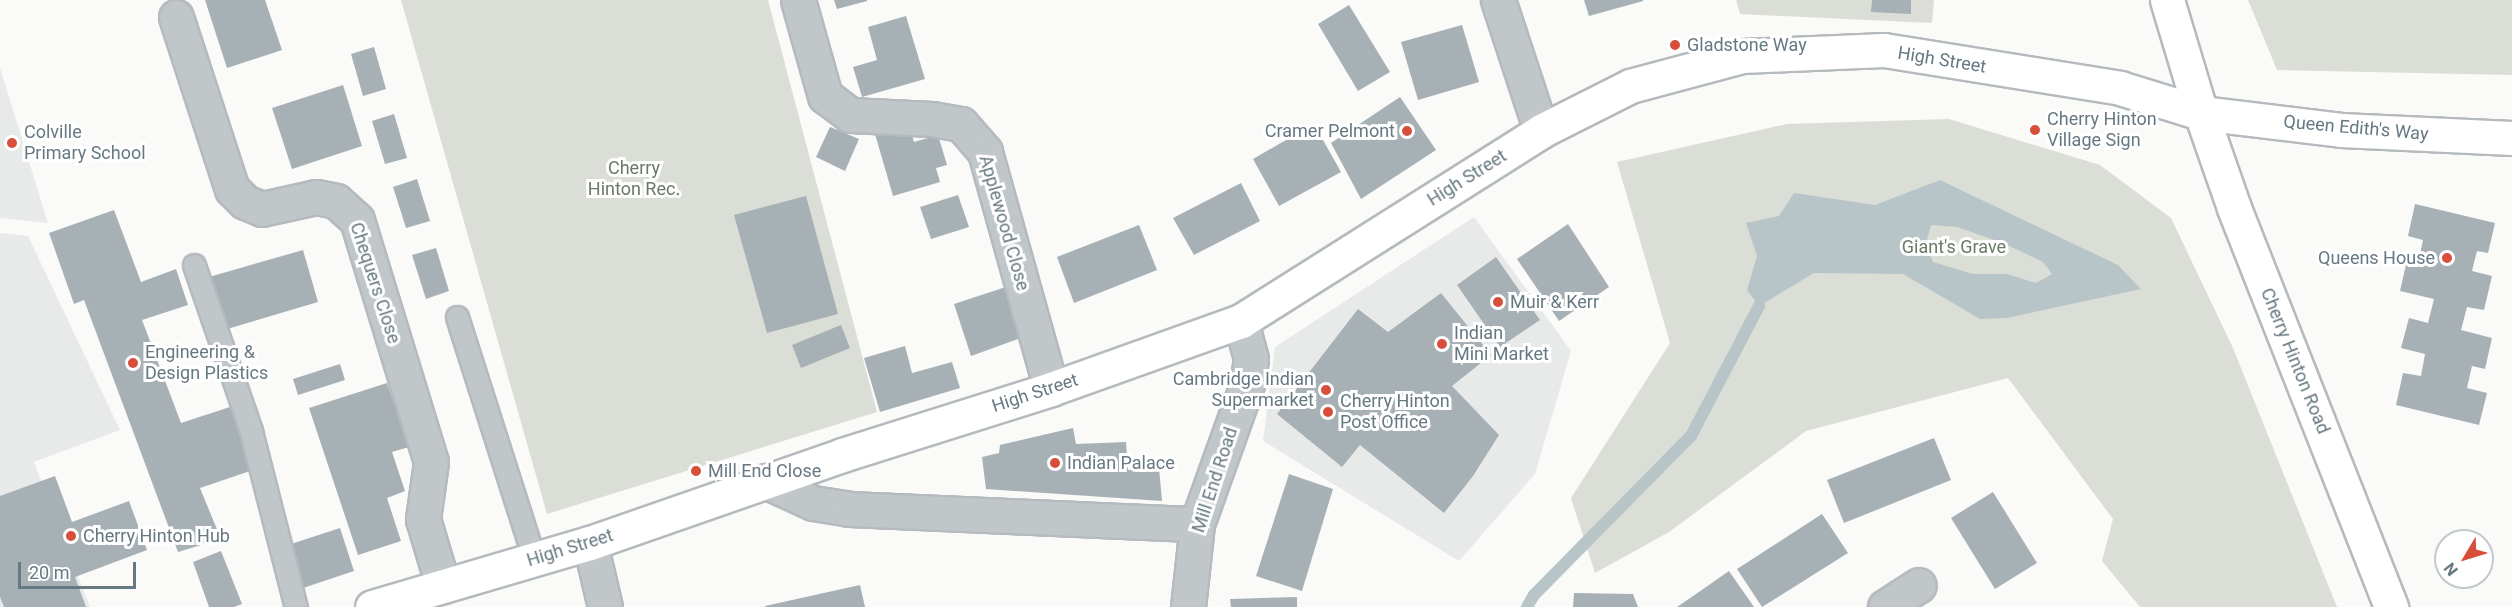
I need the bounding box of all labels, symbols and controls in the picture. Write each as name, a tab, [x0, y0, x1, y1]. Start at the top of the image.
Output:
place label: Gladstone Way	[1687, 34, 1807, 56]
marker: Gladstone Way	[1668, 38, 1682, 52]
street label: High Street	[1896, 42, 1988, 78]
place label: Cherry Hinton Village Sign	[2047, 109, 2157, 152]
street label: Queen Edith's Way	[2283, 111, 2429, 145]
place label: Cramer Pelmont	[1265, 120, 1395, 142]
place label: Colville Primary School	[24, 122, 146, 164]
marker: Cherry Hinton Village Sign	[2028, 123, 2042, 137]
marker: Cramer Pelmont	[1400, 124, 1414, 138]
marker: Colville Primary School	[5, 136, 19, 150]
street label: High Street	[1423, 145, 1511, 211]
street label: Applewood Close	[974, 153, 1034, 293]
park label: Cherry Hinton Rec.	[588, 158, 680, 201]
street label: Chequers Close	[345, 220, 405, 346]
park label: Giant's Grave	[1902, 236, 2006, 258]
place label: Queens House	[2318, 247, 2435, 269]
marker: Queens House	[2440, 251, 2454, 265]
street label: Cherry Hinton Road	[2256, 285, 2334, 437]
place label: Muir & Kerr	[1510, 291, 1599, 313]
marker: Muir & Kerr	[1491, 295, 1505, 309]
place label: Indian Mini Market	[1454, 323, 1549, 366]
marker: Indian Mini Market	[1435, 337, 1449, 351]
place label: Engineering & Design Plastics	[145, 342, 268, 385]
marker: Engineering & Design Plastics	[126, 356, 140, 370]
street label: High Street	[989, 369, 1081, 417]
place label: Cambridge Indian Supermarket	[1173, 369, 1314, 412]
marker: Cambridge Indian Supermarket	[1319, 383, 1333, 397]
place label: Cherry Hinton Post Office	[1340, 391, 1450, 434]
marker: Cherry Hinton Post Office	[1321, 405, 1335, 419]
street label: Mill End Road	[1188, 425, 1242, 535]
place label: Indian Palace	[1067, 452, 1175, 474]
marker: Indian Palace	[1048, 456, 1062, 470]
place label: Mill End Close	[708, 460, 821, 482]
marker: Mill End Close	[689, 464, 703, 478]
place label: Cherry Hinton Hub	[83, 525, 230, 547]
street label: High Street	[524, 525, 616, 571]
marker: Cherry Hinton Hub	[64, 529, 78, 543]
north arrow	[2434, 529, 2494, 589]
scale bar	[21, 550, 140, 588]
text: N	[2440, 559, 2462, 579]
text: 20 m	[29, 562, 69, 583]

